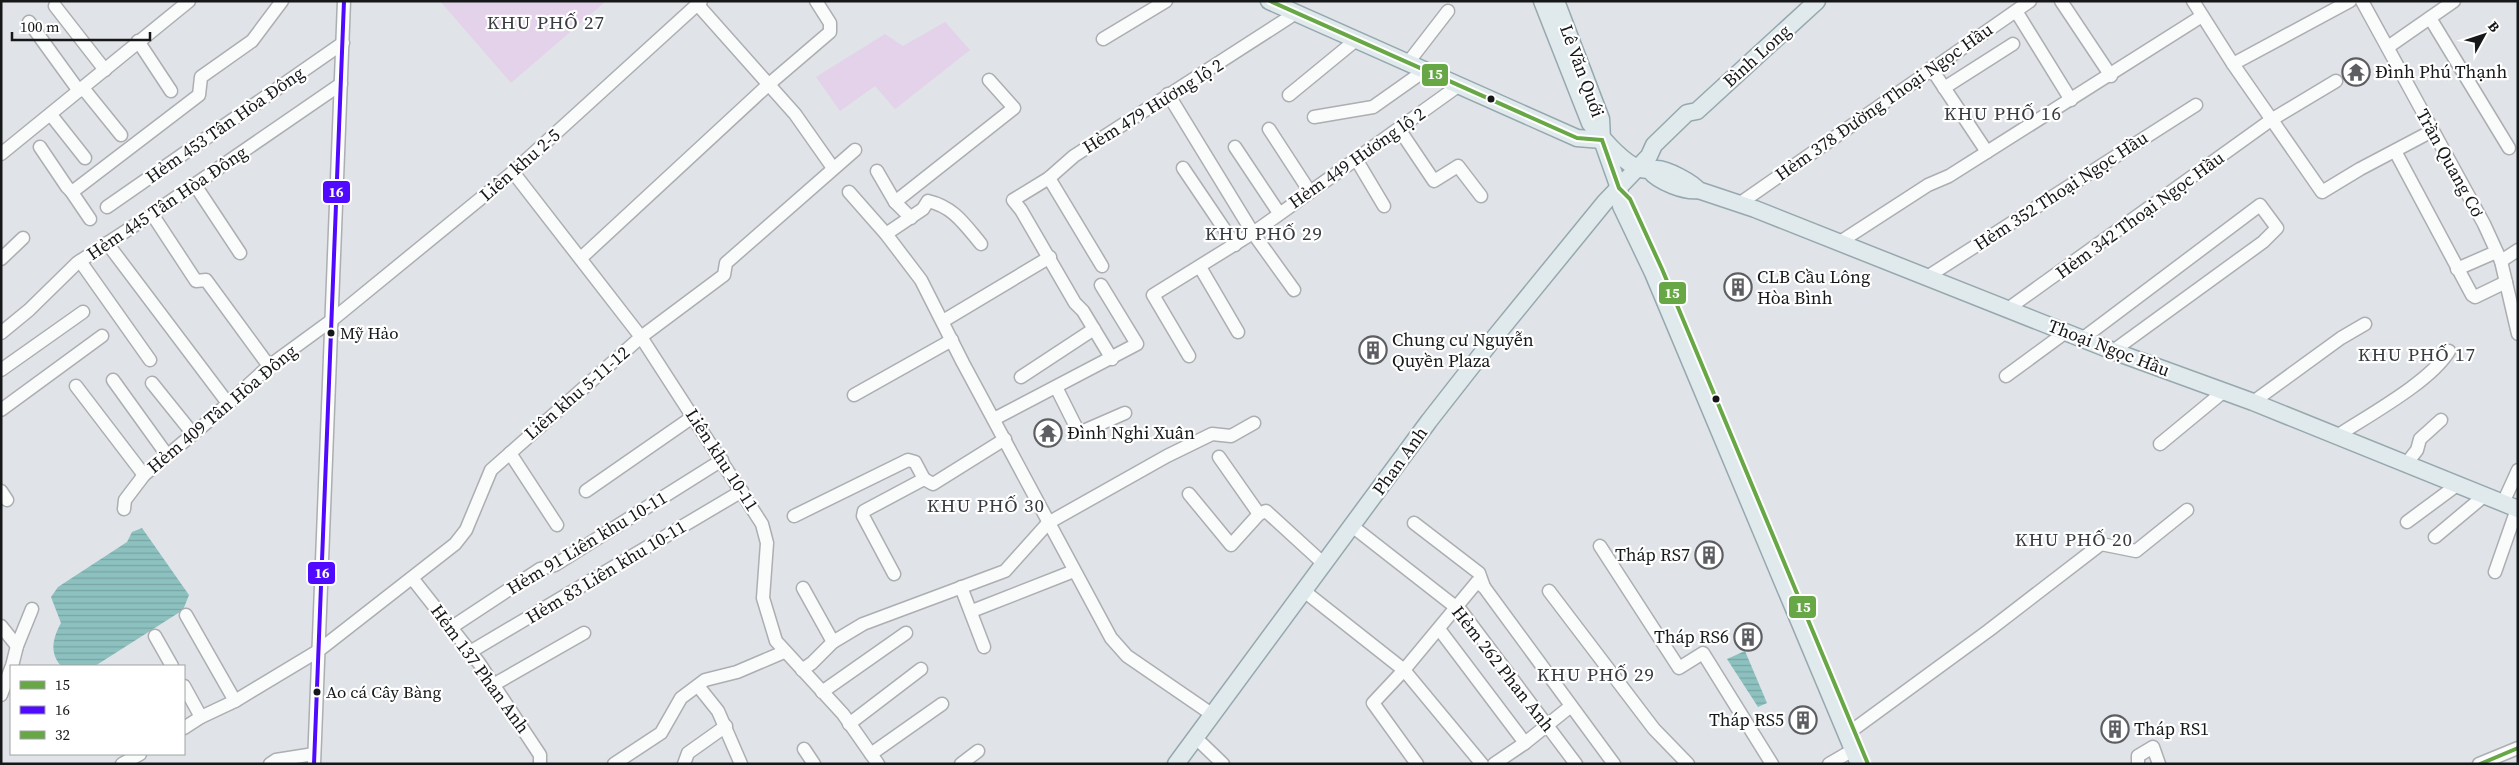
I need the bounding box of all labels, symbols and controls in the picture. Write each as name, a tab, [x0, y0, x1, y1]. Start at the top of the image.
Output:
district label: KHU PHỐ 27	[487, 9, 605, 35]
scale bar	[12, 10, 150, 42]
north arrow	[2459, 10, 2509, 60]
text: 100 m	[20, 16, 60, 37]
street label: Hẻm 378 Đường Thoại Ngọc Hầu	[1770, 17, 1998, 187]
text: B	[2483, 17, 2505, 37]
street label: Bình Long	[1717, 18, 1796, 93]
street label: Lê Văn Quới	[1554, 21, 1611, 121]
street label: Hẻm 479 Hương lộ 2	[1078, 52, 1228, 159]
temple icon: Đình Phú Thạnh	[2341, 57, 2371, 87]
place label: Đình Phú Thạnh	[2375, 59, 2507, 84]
street label: Hẻm 453 Tân Hòa Đông	[140, 60, 309, 189]
line badge: 15	[1421, 63, 1449, 87]
text: 15	[1427, 64, 1443, 84]
unlabelled marker	[1486, 94, 1496, 104]
district label: KHU PHỐ 16	[1944, 100, 2062, 126]
street label: Hẻm 449 Hương lộ 2	[1283, 101, 1430, 214]
street label: Trần Quang Cơ	[2410, 104, 2490, 221]
street label: Liên khu 2-5	[474, 123, 565, 207]
street label: Hẻm 352 Thoại Ngọc Hầu	[1969, 125, 2153, 256]
street label: Hẻm 445 Tân Hòa Đông	[82, 140, 252, 266]
street label: Hẻm 342 Thoại Ngọc Hầu	[2050, 145, 2229, 284]
line badge: 16	[322, 180, 351, 204]
text: 16	[328, 182, 344, 202]
district label: KHU PHỐ 29	[1205, 220, 1323, 246]
place label: CLB Cầu Lông Hòa Bình	[1757, 264, 1870, 310]
building icon: CLB Cầu Lông Hòa Bình	[1723, 272, 1753, 302]
line badge: 15	[1658, 281, 1687, 305]
text: 15	[1664, 283, 1680, 303]
street label: Thoại Ngọc Hầu	[2045, 313, 2174, 382]
place label: Mỹ Hảo	[340, 321, 399, 345]
place label: Chung cư Nguyễn Quyền Plaza	[1392, 327, 1534, 373]
marker: Mỹ Hảo	[326, 328, 336, 338]
building icon: Chung cư Nguyễn Quyền Plaza	[1358, 335, 1388, 365]
street label: Hẻm 409 Tân Hòa Đông	[141, 338, 302, 479]
street label: Liên khu 5-11-12	[519, 340, 635, 445]
district label: KHU PHỐ 17	[2358, 341, 2476, 367]
unlabelled marker	[1711, 394, 1721, 404]
street label: Liên khu 10-11	[680, 404, 765, 516]
temple icon: Đình Nghi Xuân	[1033, 418, 1063, 448]
place label: Đình Nghi Xuân	[1067, 420, 1195, 445]
street label: Phan Anh	[1366, 421, 1433, 500]
street label: Hẻm 91 Liên khu 10-11	[502, 485, 672, 600]
district label: KHU PHỐ 30	[927, 492, 1045, 518]
street label: Hẻm 83 Liên khu 10-11	[521, 514, 691, 629]
district label: KHU PHỐ 20	[2015, 526, 2133, 552]
building icon: Tháp RS7	[1694, 540, 1724, 570]
place label: Tháp RS7	[1615, 542, 1690, 567]
line badge: 16	[307, 561, 336, 585]
text: 16	[314, 563, 330, 583]
line badge: 15	[1788, 595, 1817, 619]
text: 15	[1795, 597, 1811, 617]
street label: Hẻm 137 Phan Anh	[425, 599, 536, 738]
street label: Hẻm 262 Phan Anh	[1446, 600, 1561, 737]
building icon: Tháp RS6	[1733, 622, 1763, 652]
place label: Tháp RS6	[1654, 624, 1729, 649]
district label: KHU PHỐ 29	[1537, 661, 1655, 687]
legend	[10, 665, 185, 755]
text: 15	[55, 674, 70, 695]
place label: Ao cá Cây Bàng	[326, 680, 442, 704]
marker: Ao cá Cây Bàng	[312, 687, 322, 697]
text: 16	[55, 699, 70, 720]
building icon: Tháp RS5	[1788, 705, 1818, 735]
place label: Tháp RS5	[1709, 707, 1784, 732]
building icon: Tháp RS1	[2100, 714, 2130, 744]
place label: Tháp RS1	[2134, 716, 2209, 741]
text: 32	[55, 724, 70, 745]

